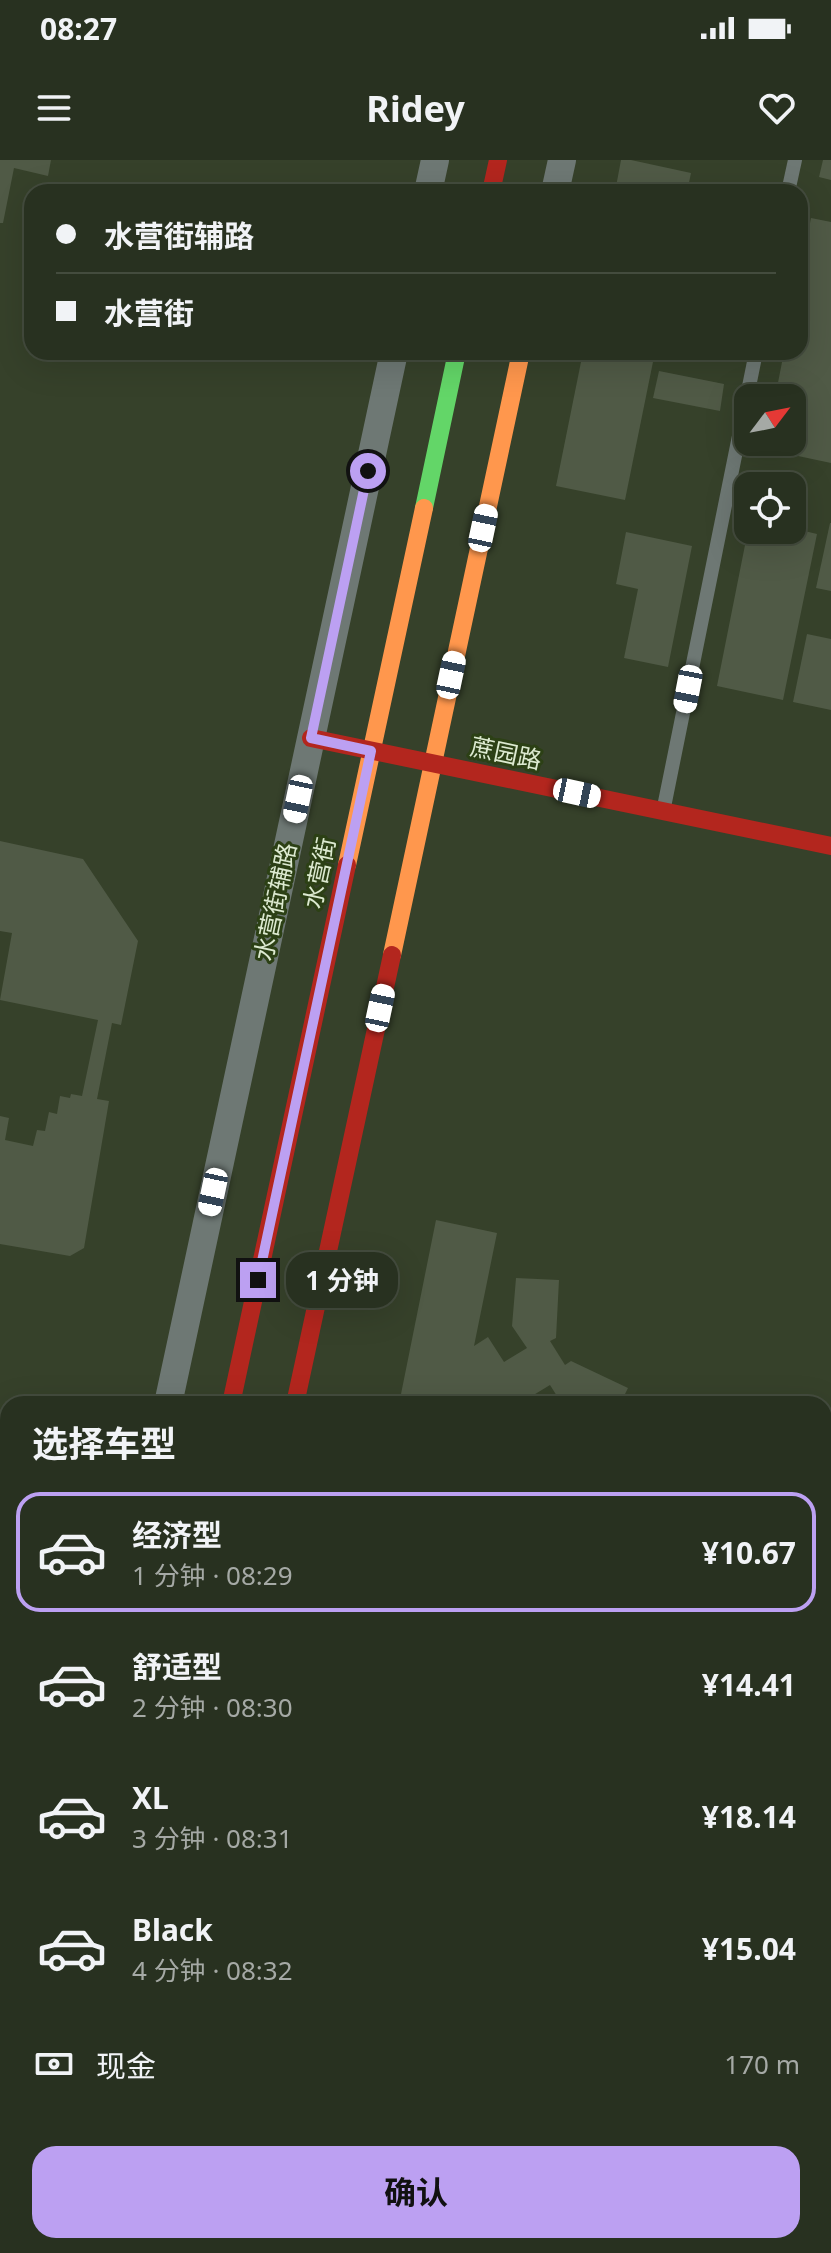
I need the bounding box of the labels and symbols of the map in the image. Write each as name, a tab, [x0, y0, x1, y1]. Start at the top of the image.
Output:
north arrow	[734, 384, 806, 456]
route start	[350, 453, 386, 489]
car	[466, 502, 500, 554]
car	[434, 649, 468, 701]
car	[672, 663, 704, 715]
street label: 蔗园路	[468, 729, 545, 776]
car	[281, 773, 315, 825]
car	[551, 776, 603, 810]
street label: 水营街	[295, 834, 342, 911]
street label: 水营街辅路	[246, 840, 303, 964]
car	[363, 982, 397, 1034]
car	[196, 1166, 230, 1218]
callout: 1 分钟	[286, 1252, 398, 1308]
route end	[240, 1262, 276, 1298]

